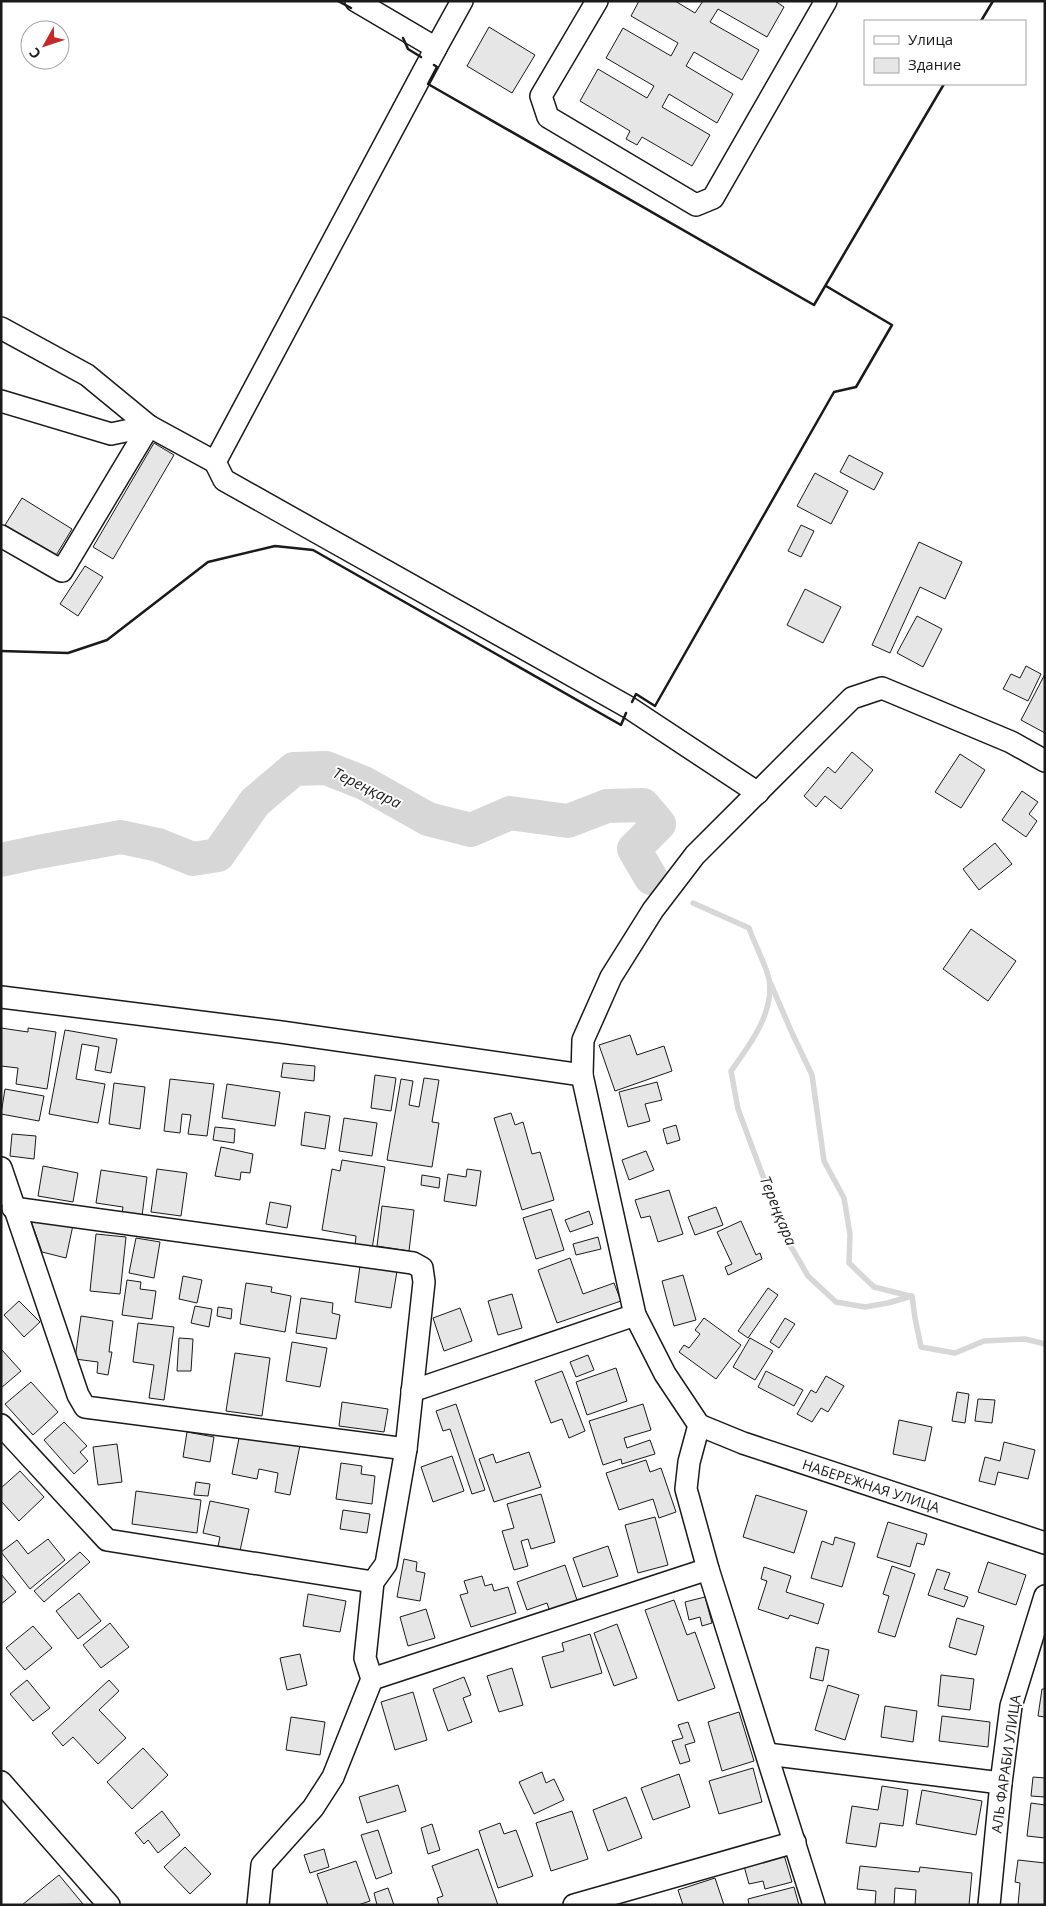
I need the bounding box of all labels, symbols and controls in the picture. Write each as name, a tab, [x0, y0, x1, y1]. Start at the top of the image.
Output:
north arrow	[20, 20, 70, 70]
legend	[864, 20, 1026, 85]
text: Улица	[908, 29, 953, 49]
text: С	[24, 44, 45, 63]
text: Здание	[908, 54, 961, 74]
water label: Тереңқара	[330, 762, 405, 812]
water label: Тереңқара	[756, 1173, 802, 1249]
street label: НАБЕРЕЖНАЯ УЛИЦА	[800, 1454, 942, 1517]
street label: АЛЬ ФАРАБИ УЛИЦА	[986, 1693, 1025, 1834]

